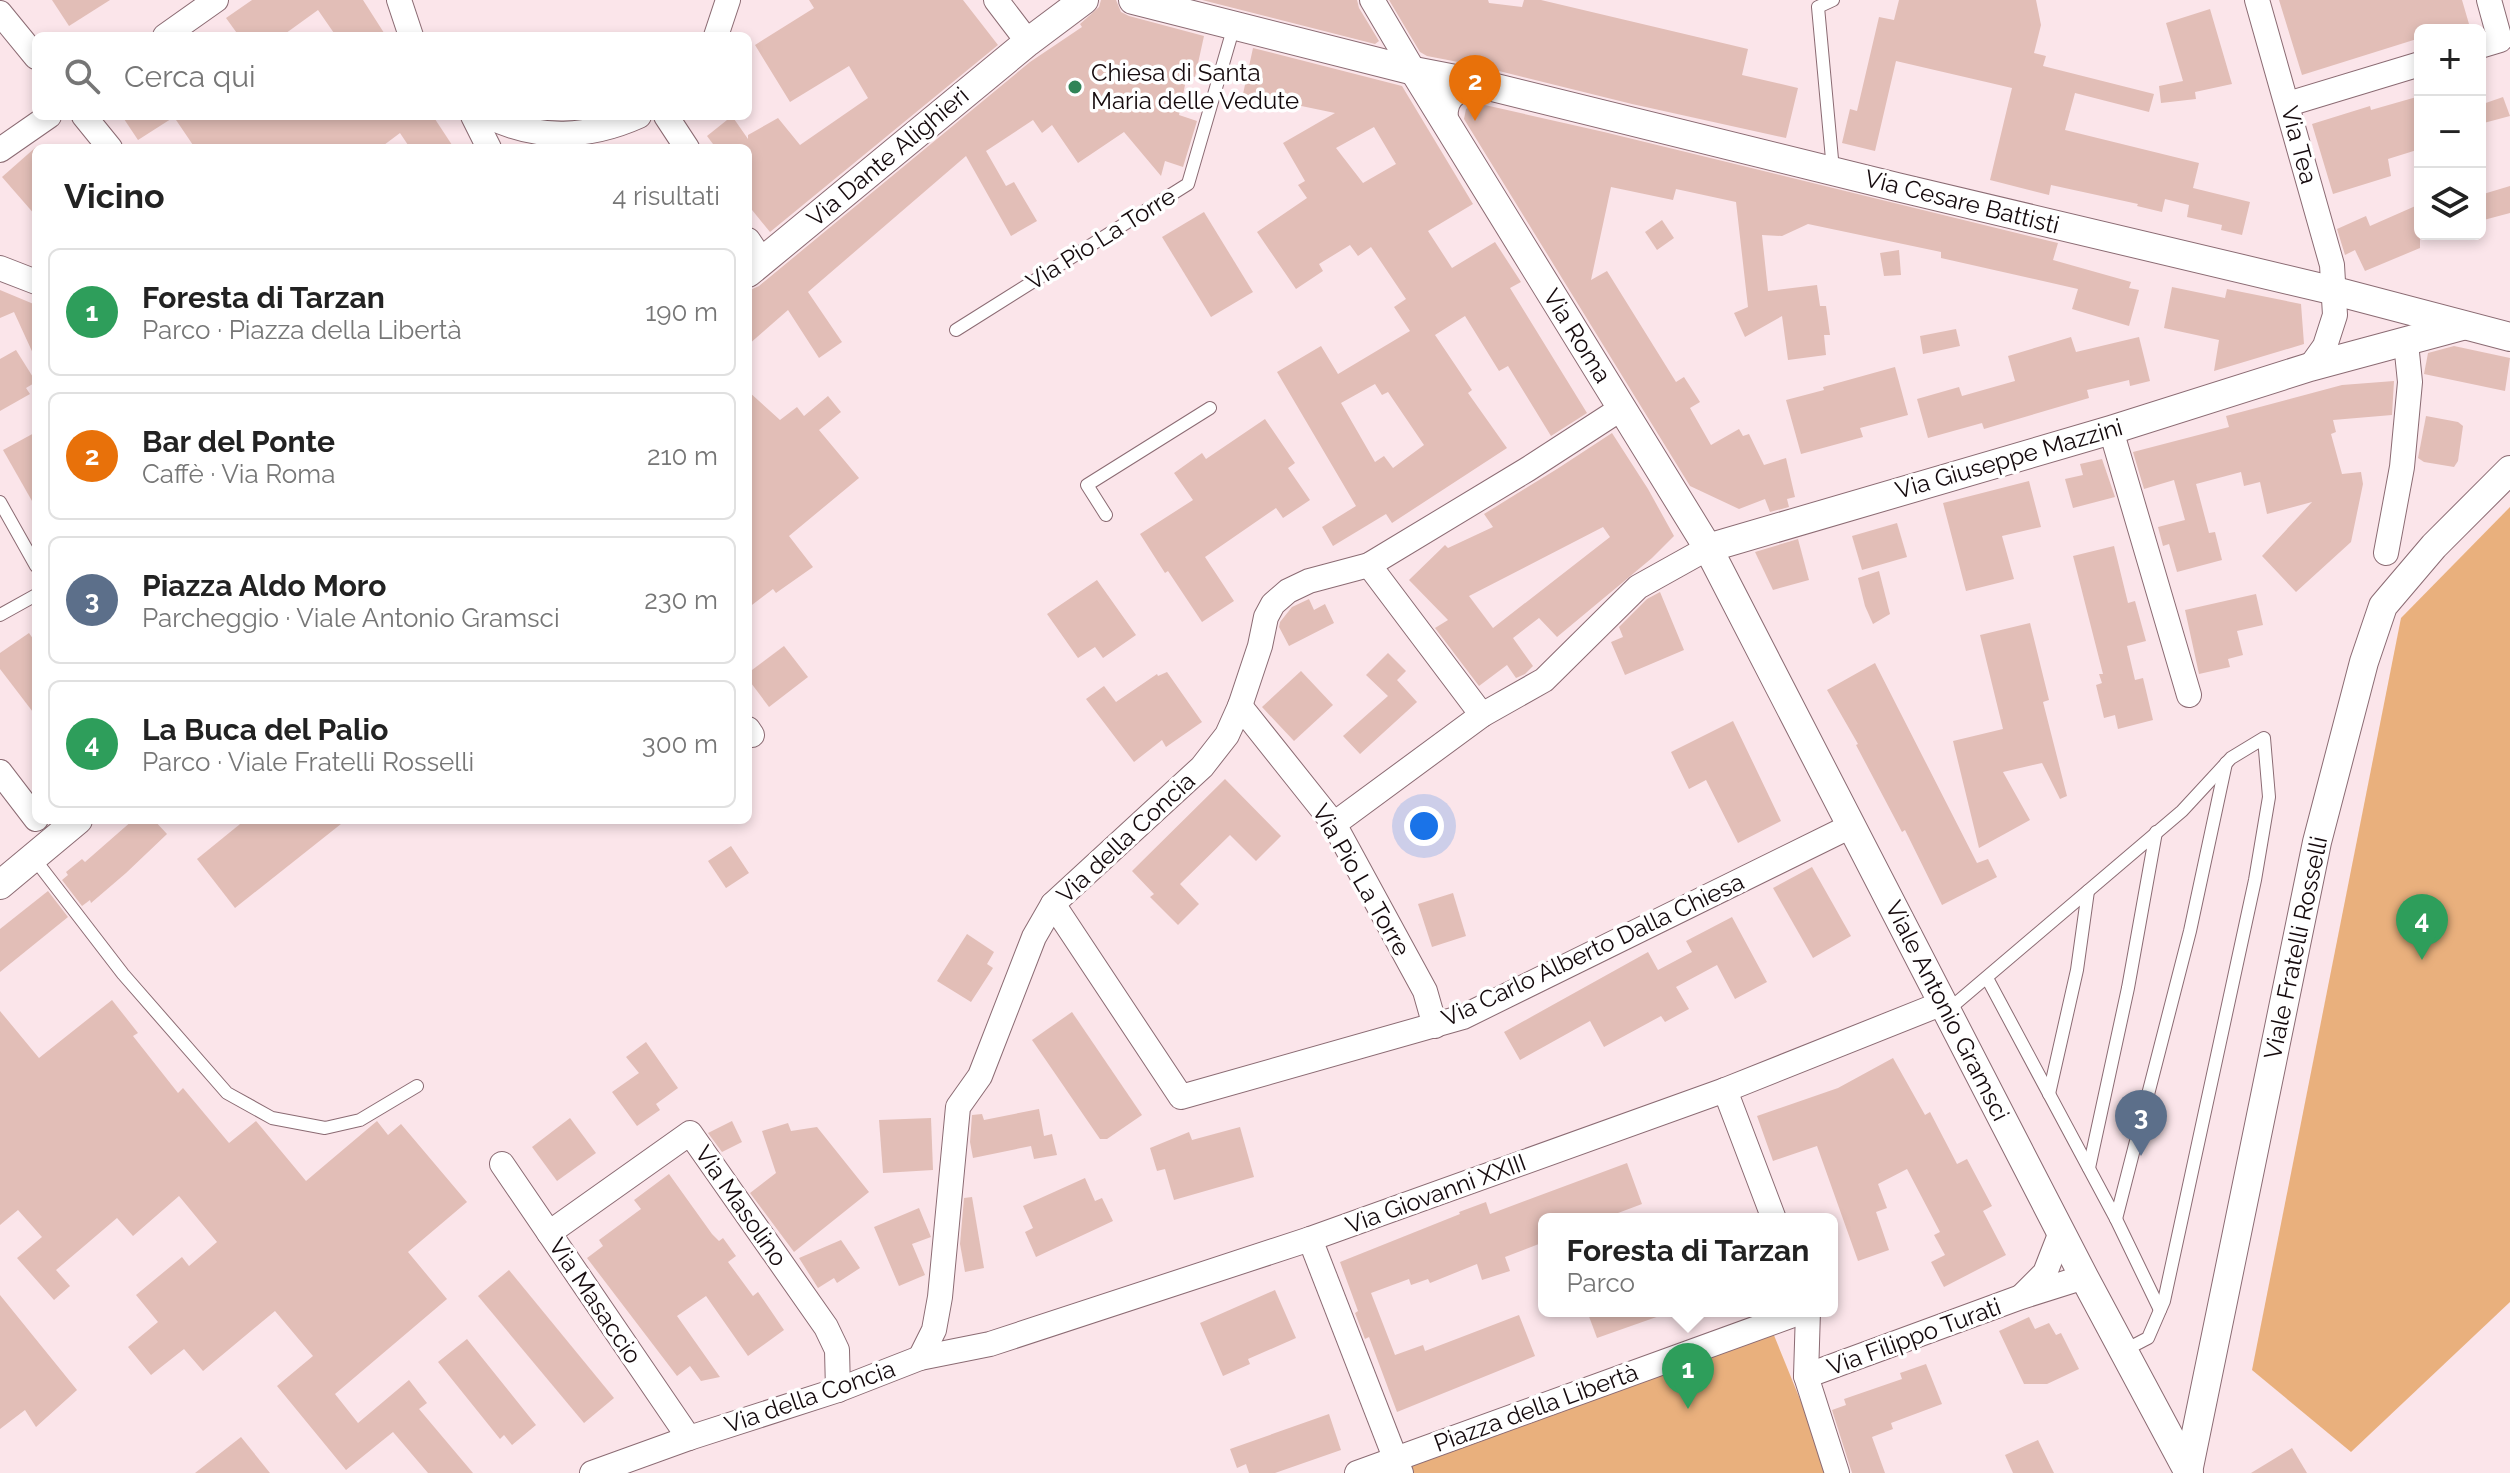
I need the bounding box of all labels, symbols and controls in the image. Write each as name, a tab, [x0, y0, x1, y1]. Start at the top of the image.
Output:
map controls	[2414, 24, 2486, 240]
button: +	[2414, 24, 2486, 96]
search box	[32, 32, 752, 120]
icon: search	[60, 54, 104, 98]
pin: 2	[1449, 55, 1501, 121]
place label: Chiesa di Santa Maria delle Vedute	[1091, 58, 1299, 115]
text: Cerca qui	[124, 59, 256, 94]
marker: Chiesa di Santa Maria delle Vedute	[1066, 78, 1084, 96]
street label: Via Dante Alighieri	[801, 81, 974, 233]
button: −	[2414, 96, 2486, 168]
street label: Via Tea	[2275, 103, 2324, 187]
street label: Via Cesare Battisti	[1862, 163, 2062, 240]
button: layers	[2414, 168, 2486, 240]
text: Vicino	[64, 176, 165, 216]
text: 4 risultati	[612, 181, 720, 211]
street label: Via Pio La Torre	[1021, 181, 1181, 296]
text: Foresta di Tarzan	[142, 280, 385, 315]
street label: Via Roma	[1537, 283, 1618, 388]
text: 1	[86, 297, 98, 327]
text: 190 m	[645, 297, 718, 327]
text: Parco · Piazza della Libertà	[142, 315, 462, 345]
street label: Via Giuseppe Mazzini	[1892, 412, 2126, 505]
text: Bar del Ponte	[142, 424, 335, 459]
text: 2	[85, 441, 99, 471]
text: 210 m	[647, 441, 718, 471]
text: Caffè · Via Roma	[142, 459, 335, 489]
text: Piazza Aldo Moro	[142, 568, 386, 603]
text: 3	[85, 585, 99, 615]
text: 230 m	[644, 585, 718, 615]
text: Parcheggio · Viale Antonio Gramsci	[142, 603, 560, 633]
text: La Buca del Palio	[142, 712, 388, 747]
text: 4	[85, 729, 99, 759]
text: 300 m	[642, 729, 718, 759]
text: Parco · Viale Fratelli Rosselli	[142, 747, 474, 777]
street label: Via della Concia	[1051, 766, 1201, 909]
street label: Via Pio La Torre	[1306, 799, 1417, 961]
your location	[1404, 806, 1444, 846]
street label: Viale Fratelli Rosselli	[2258, 834, 2333, 1062]
street label: Via Carlo Alberto Dalla Chiesa	[1437, 867, 1748, 1032]
pin: 4	[2396, 894, 2448, 960]
street label: Viale Antonio Gramsci	[1879, 896, 2016, 1126]
pin: 3	[2115, 1090, 2167, 1156]
street label: Via Masolino	[689, 1140, 794, 1272]
street label: Via Giovanni XXIII	[1342, 1147, 1530, 1240]
popup	[1538, 1213, 1838, 1317]
street label: Via Masaccio	[543, 1232, 648, 1369]
text: Foresta di Tarzan	[1567, 1233, 1809, 1268]
text: Parco	[1567, 1268, 1635, 1298]
street label: Via Filippo Turati	[1823, 1292, 2005, 1381]
pin: 1	[1662, 1343, 1714, 1409]
street label: Via della Concia	[721, 1354, 899, 1439]
street label: Piazza della Libertà	[1430, 1357, 1642, 1458]

